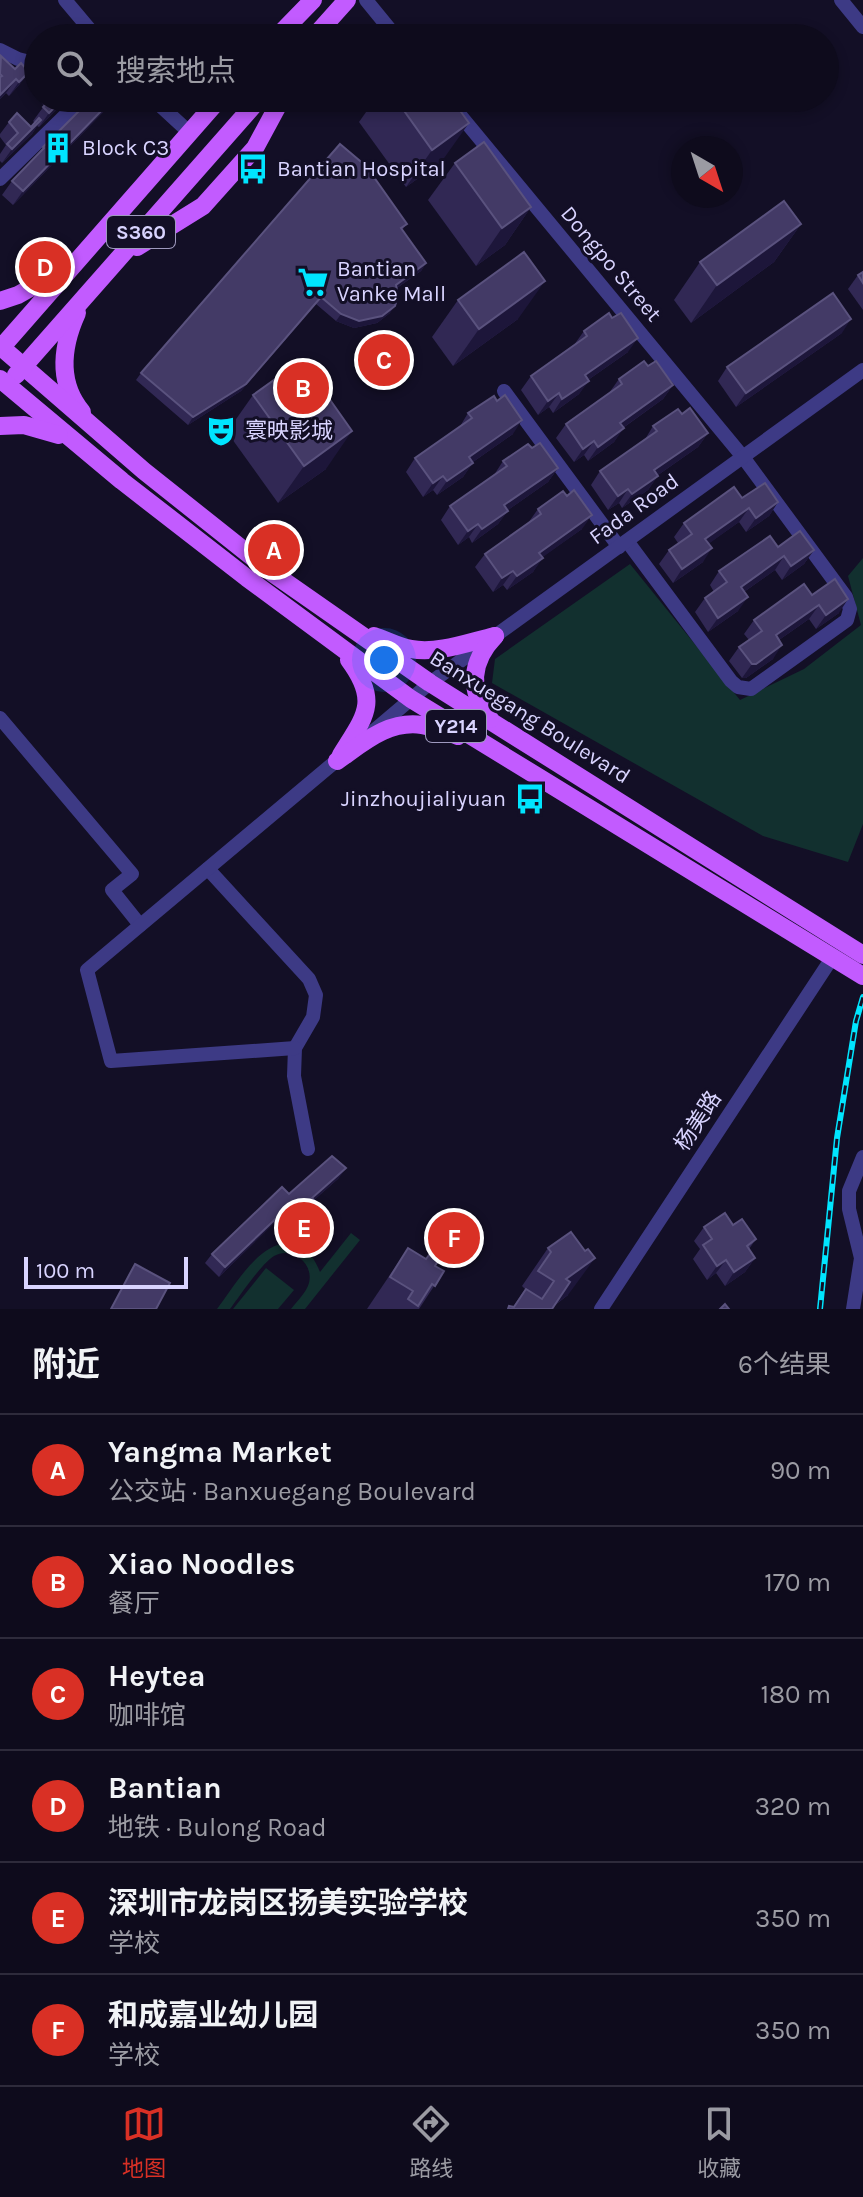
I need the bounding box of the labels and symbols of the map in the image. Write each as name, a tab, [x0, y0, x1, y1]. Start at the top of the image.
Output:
building icon: Block C3	[41, 131, 75, 165]
place label: Block C3	[82, 135, 169, 161]
north arrow	[671, 136, 743, 208]
bus stop icon: Bantian Hospital	[236, 152, 270, 186]
place label: Bantian Hospital	[277, 156, 446, 182]
street label: Dongpo Street	[555, 201, 667, 327]
road number: S360	[107, 216, 175, 248]
pin: D	[19, 237, 71, 297]
place label: Bantian Vanke Mall	[337, 256, 446, 307]
supermarket icon: Bantian Vanke Mall	[296, 265, 330, 299]
pin: C	[358, 330, 410, 390]
pin: B	[277, 358, 329, 418]
theatre icon: 寰映影城	[204, 414, 238, 448]
place label: 寰映影城	[245, 418, 333, 444]
street label: Fada Road	[584, 468, 684, 550]
pin: A	[248, 520, 300, 580]
your location	[364, 640, 404, 680]
street label: Banxuegang Boulevard	[425, 645, 635, 789]
road number: Y214	[426, 710, 486, 742]
bus stop icon: Jinzhoujialiyuan	[513, 782, 547, 816]
place label: Jinzhoujialiyuan	[341, 786, 506, 812]
street label: 杨美路	[669, 1086, 727, 1156]
pin: E	[278, 1198, 330, 1258]
pin: F	[428, 1208, 480, 1268]
scale bar	[24, 1253, 188, 1289]

